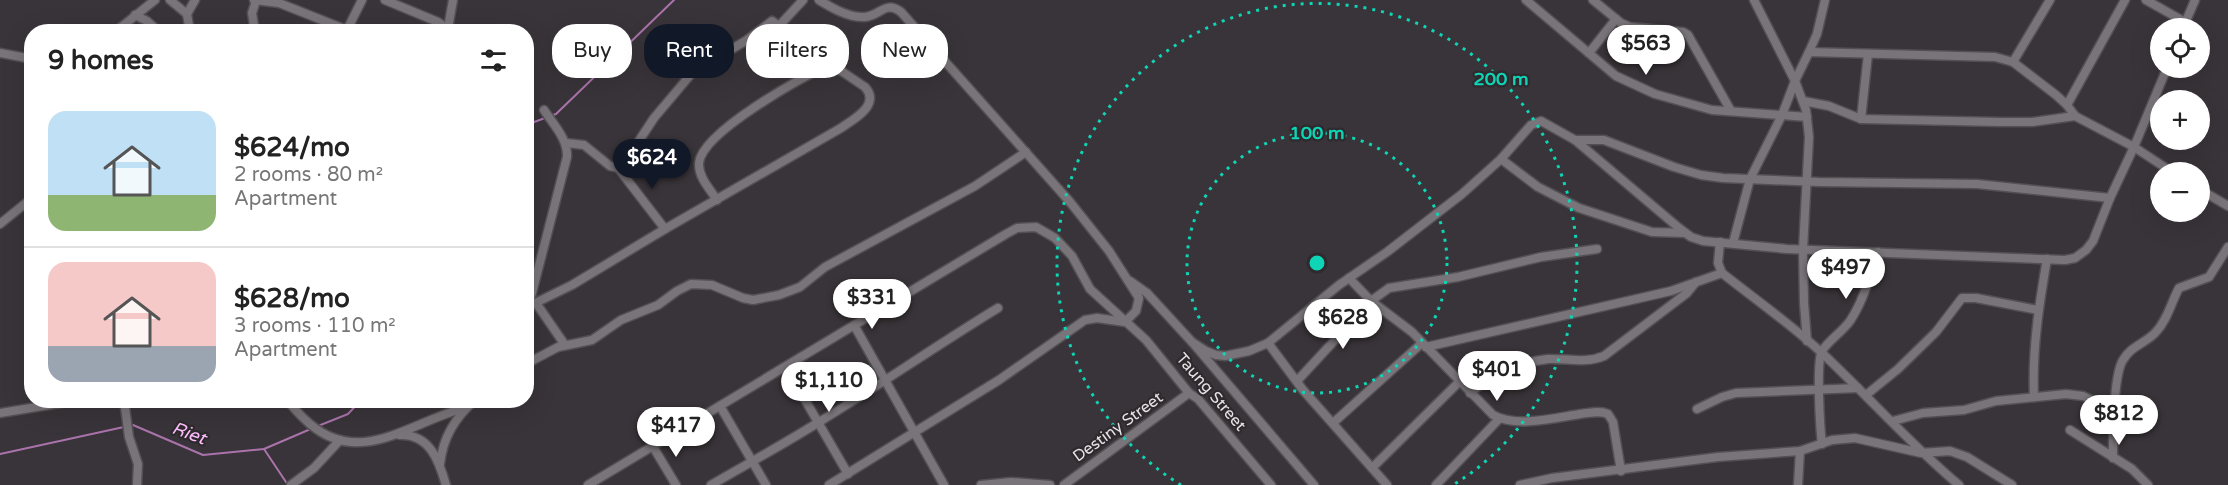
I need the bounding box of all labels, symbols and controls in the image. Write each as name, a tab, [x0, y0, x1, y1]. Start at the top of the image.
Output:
map controls	[2150, 18, 2210, 222]
button: locate	[2150, 18, 2210, 78]
chip: Buy	[552, 24, 632, 78]
chip: Rent	[644, 24, 734, 78]
chip: Filters	[746, 24, 849, 78]
chip: New	[861, 24, 948, 78]
pin: $563	[1610, 25, 1682, 76]
text: $563	[1621, 32, 1671, 56]
icon: filters	[477, 44, 510, 77]
text: 9 homes	[48, 45, 154, 76]
text: 200 m	[1473, 68, 1529, 90]
button: +	[2150, 90, 2210, 150]
text: 100 m	[1289, 122, 1345, 144]
text: $624/mo	[234, 132, 350, 163]
icon: home	[96, 135, 168, 207]
pin: $624	[616, 139, 688, 190]
text: $624	[627, 146, 677, 170]
button: −	[2150, 162, 2210, 222]
text: 2 rooms · 80 m²	[234, 163, 383, 187]
text: Apartment	[234, 187, 337, 211]
pin: $497	[1810, 249, 1882, 300]
centre of rings	[1307, 253, 1327, 273]
text: $497	[1821, 256, 1871, 280]
pin: $331	[836, 279, 908, 330]
text: $628/mo	[234, 283, 350, 314]
icon: home	[96, 286, 168, 358]
text: $331	[847, 286, 897, 310]
pin: $628	[1307, 299, 1379, 350]
text: $628	[1318, 306, 1368, 330]
text: 3 rooms · 110 m²	[234, 314, 396, 338]
text: Apartment	[234, 338, 337, 362]
street label: Taung Street	[1172, 349, 1250, 435]
pin: $401	[1461, 351, 1533, 402]
text: $401	[1472, 358, 1522, 382]
pin: $1,110	[780, 362, 878, 413]
text: $1,110	[795, 369, 863, 393]
street label: Destiny Street	[1069, 388, 1167, 466]
pin: $812	[2083, 395, 2155, 446]
text: $812	[2094, 402, 2144, 426]
pin: $417	[640, 407, 712, 458]
text: $417	[651, 414, 701, 438]
water label: Riet	[169, 417, 211, 450]

